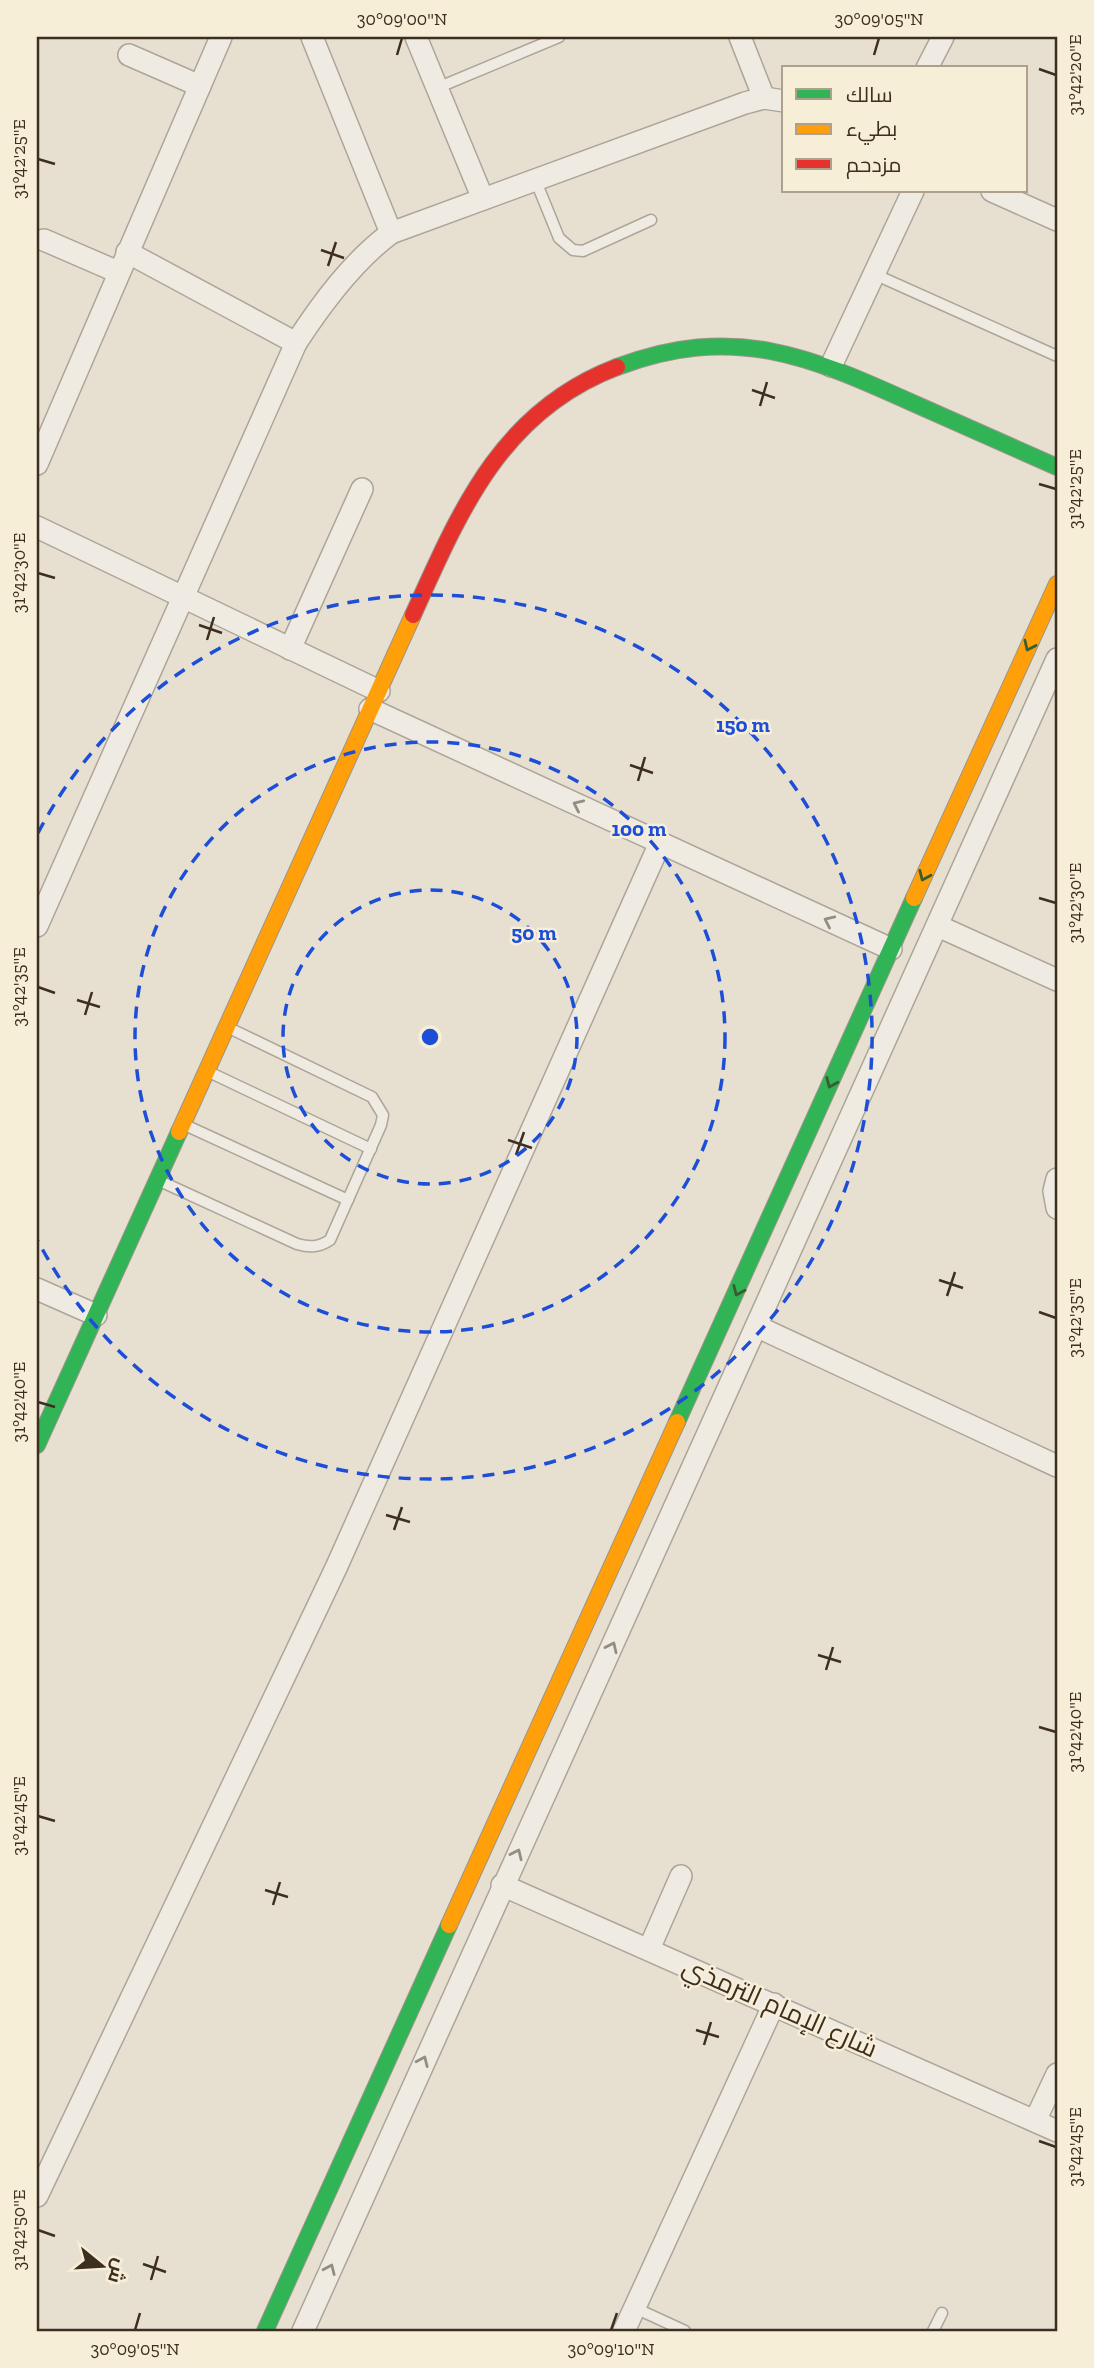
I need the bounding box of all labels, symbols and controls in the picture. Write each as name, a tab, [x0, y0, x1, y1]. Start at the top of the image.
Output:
text: 30°09'00"N	[357, 8, 447, 30]
text: 30°09'05"N	[834, 8, 924, 30]
text: 31°42'20"E	[1064, 34, 1086, 116]
legend	[782, 66, 1028, 192]
text: سالك	[846, 82, 893, 107]
text: بطيء	[846, 116, 897, 145]
text: 31°42'25"E	[8, 119, 30, 199]
text: مزدحم	[846, 152, 901, 179]
text: 31°42'25"E	[1064, 449, 1086, 529]
text: 31°42'30"E	[8, 533, 30, 613]
one-way arrow	[1023, 639, 1037, 651]
text: 150 m	[716, 712, 771, 737]
one-way arrow	[573, 799, 585, 813]
text: 100 m	[612, 816, 667, 841]
text: 31°42'30"E	[1064, 863, 1086, 943]
one-way arrow	[918, 868, 932, 881]
one-way arrow	[824, 915, 836, 929]
text: 50 m	[511, 920, 557, 945]
text: 31°42'35"E	[8, 947, 30, 1027]
centre of rings	[418, 1025, 442, 1049]
one-way arrow	[825, 1076, 839, 1088]
text: 31°42'35"E	[1064, 1278, 1086, 1358]
one-way arrow	[732, 1284, 746, 1296]
text: 31°42'40"E	[8, 1362, 30, 1442]
one-way arrow	[604, 1642, 618, 1654]
text: 31°42'40"E	[1064, 1692, 1086, 1772]
text: 31°42'45"E	[8, 1776, 30, 1856]
one-way arrow	[509, 1849, 523, 1861]
street label: شارع الإمام الترمذي	[676, 1950, 882, 2068]
one-way arrow	[415, 2056, 429, 2068]
text: 31°42'45"E	[1064, 2107, 1086, 2187]
text: 31°42'50"E	[8, 2190, 30, 2271]
north arrow	[66, 2232, 136, 2302]
text: ش	[103, 2256, 132, 2286]
one-way arrow	[322, 2264, 336, 2276]
text: 30°09'05"N	[90, 2338, 180, 2360]
text: 30°09'10"N	[568, 2338, 654, 2360]

